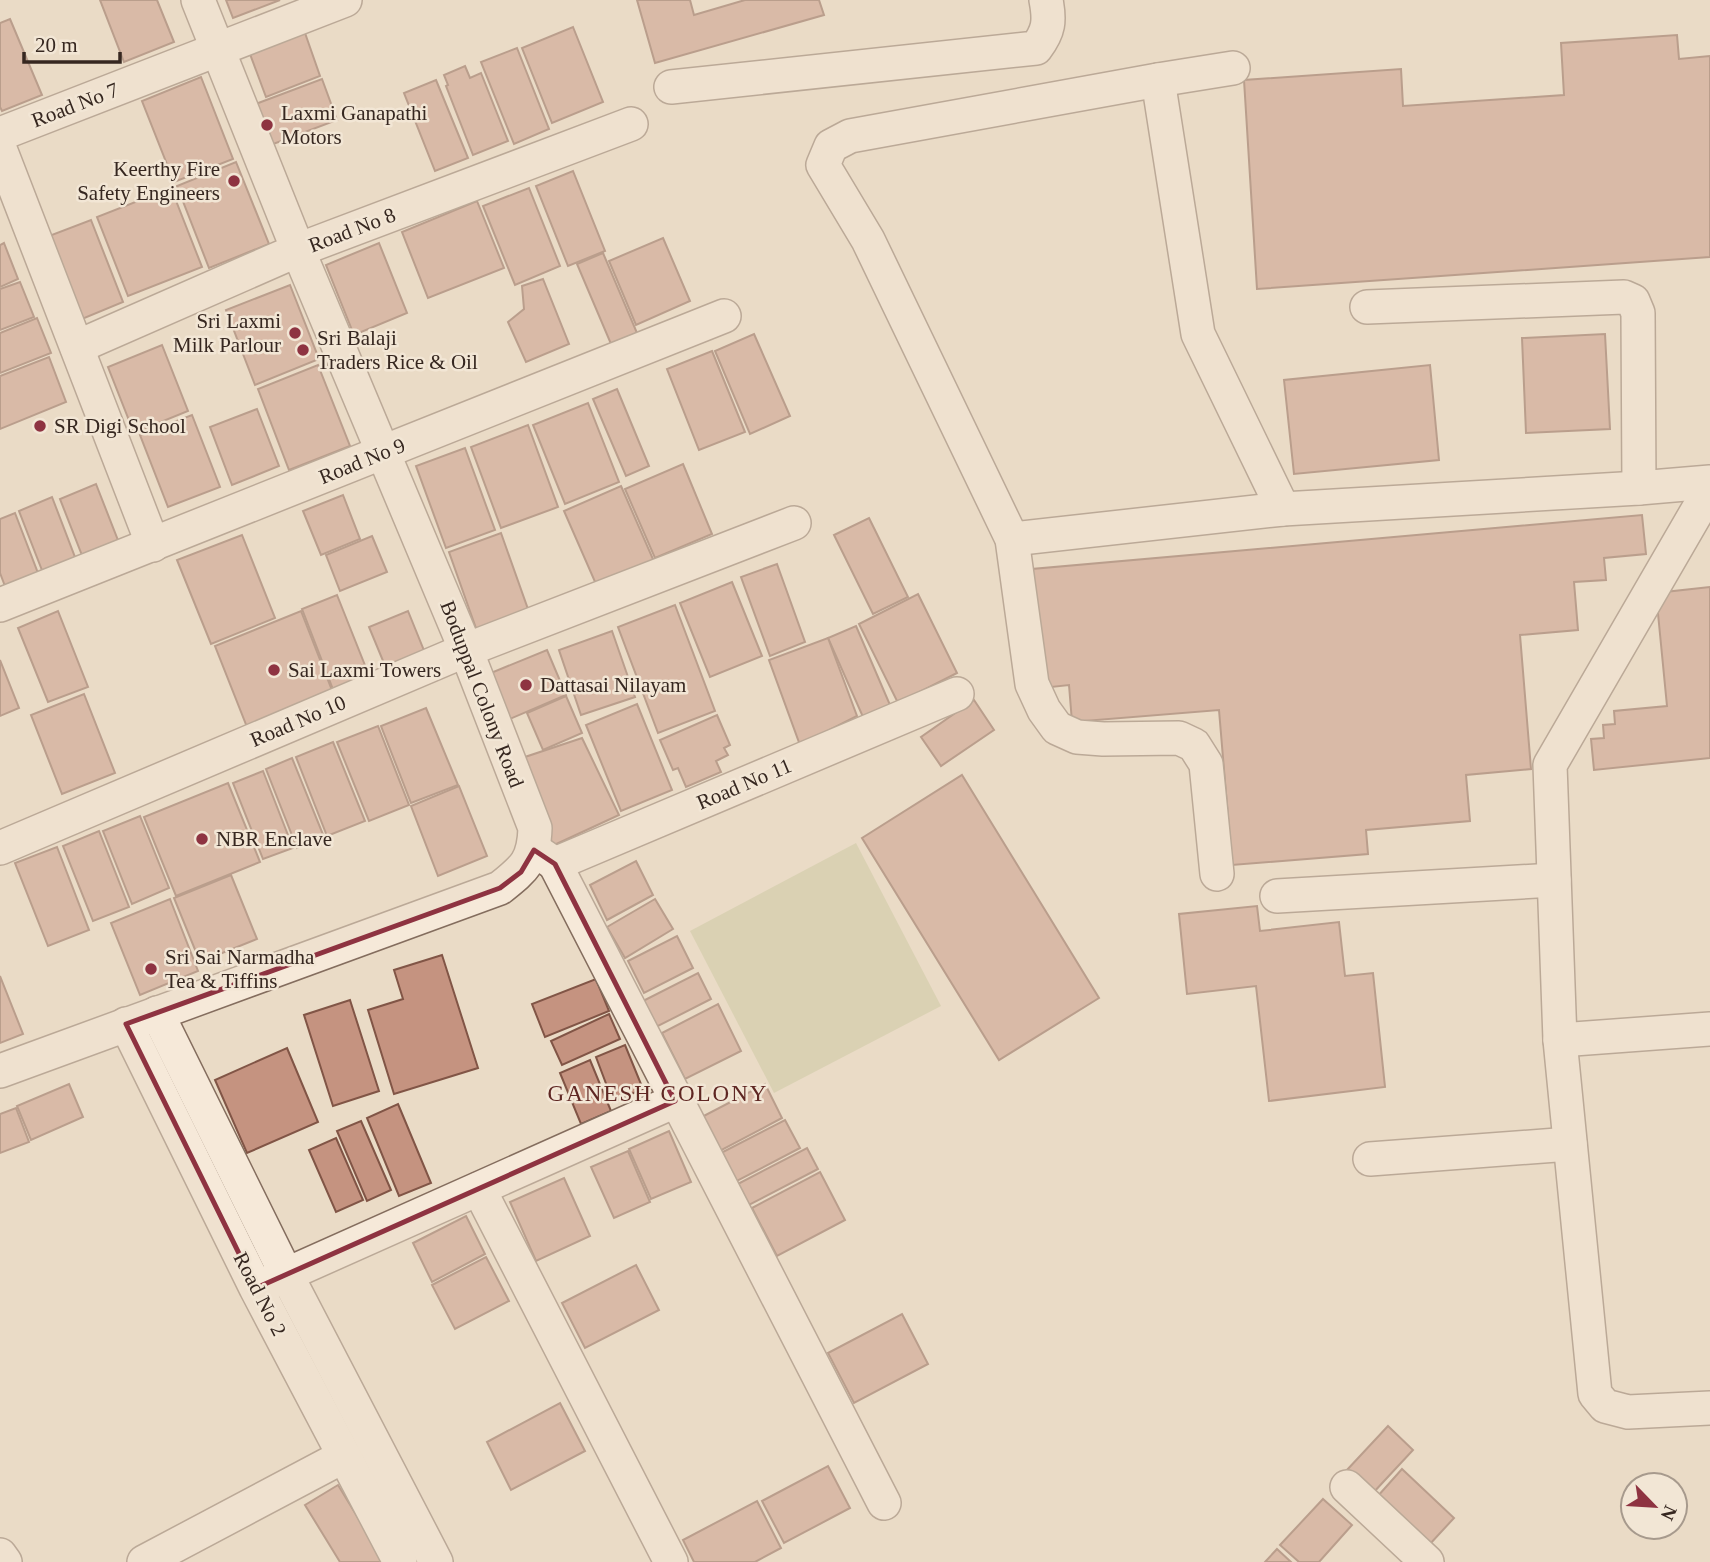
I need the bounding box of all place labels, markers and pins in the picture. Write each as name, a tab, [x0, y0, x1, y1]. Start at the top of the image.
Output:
place label: Laxmi Ganapathi Motors	[281, 101, 428, 149]
marker: Laxmi Ganapathi Motors	[259, 117, 275, 133]
place label: Keerthy Fire Safety Engineers	[77, 157, 220, 205]
marker: Keerthy Fire Safety Engineers	[226, 173, 242, 189]
place label: Sri Laxmi Milk Parlour	[173, 309, 281, 357]
marker: Sri Laxmi Milk Parlour	[287, 325, 303, 341]
place label: Sri Balaji Traders Rice & Oil	[317, 326, 478, 374]
marker: Sri Balaji Traders Rice & Oil	[295, 342, 311, 358]
place label: SR Digi School	[54, 414, 186, 438]
marker: SR Digi School	[32, 418, 48, 434]
place label: Sai Laxmi Towers	[288, 658, 441, 682]
marker: Sai Laxmi Towers	[266, 662, 282, 678]
place label: Dattasai Nilayam	[540, 673, 686, 697]
marker: Dattasai Nilayam	[518, 677, 534, 693]
place label: NBR Enclave	[216, 827, 332, 851]
marker: NBR Enclave	[194, 831, 210, 847]
place label: Sri Sai Narmadha Tea & Tiffins	[165, 945, 315, 993]
marker: Sri Sai Narmadha Tea & Tiffins	[143, 961, 159, 977]

